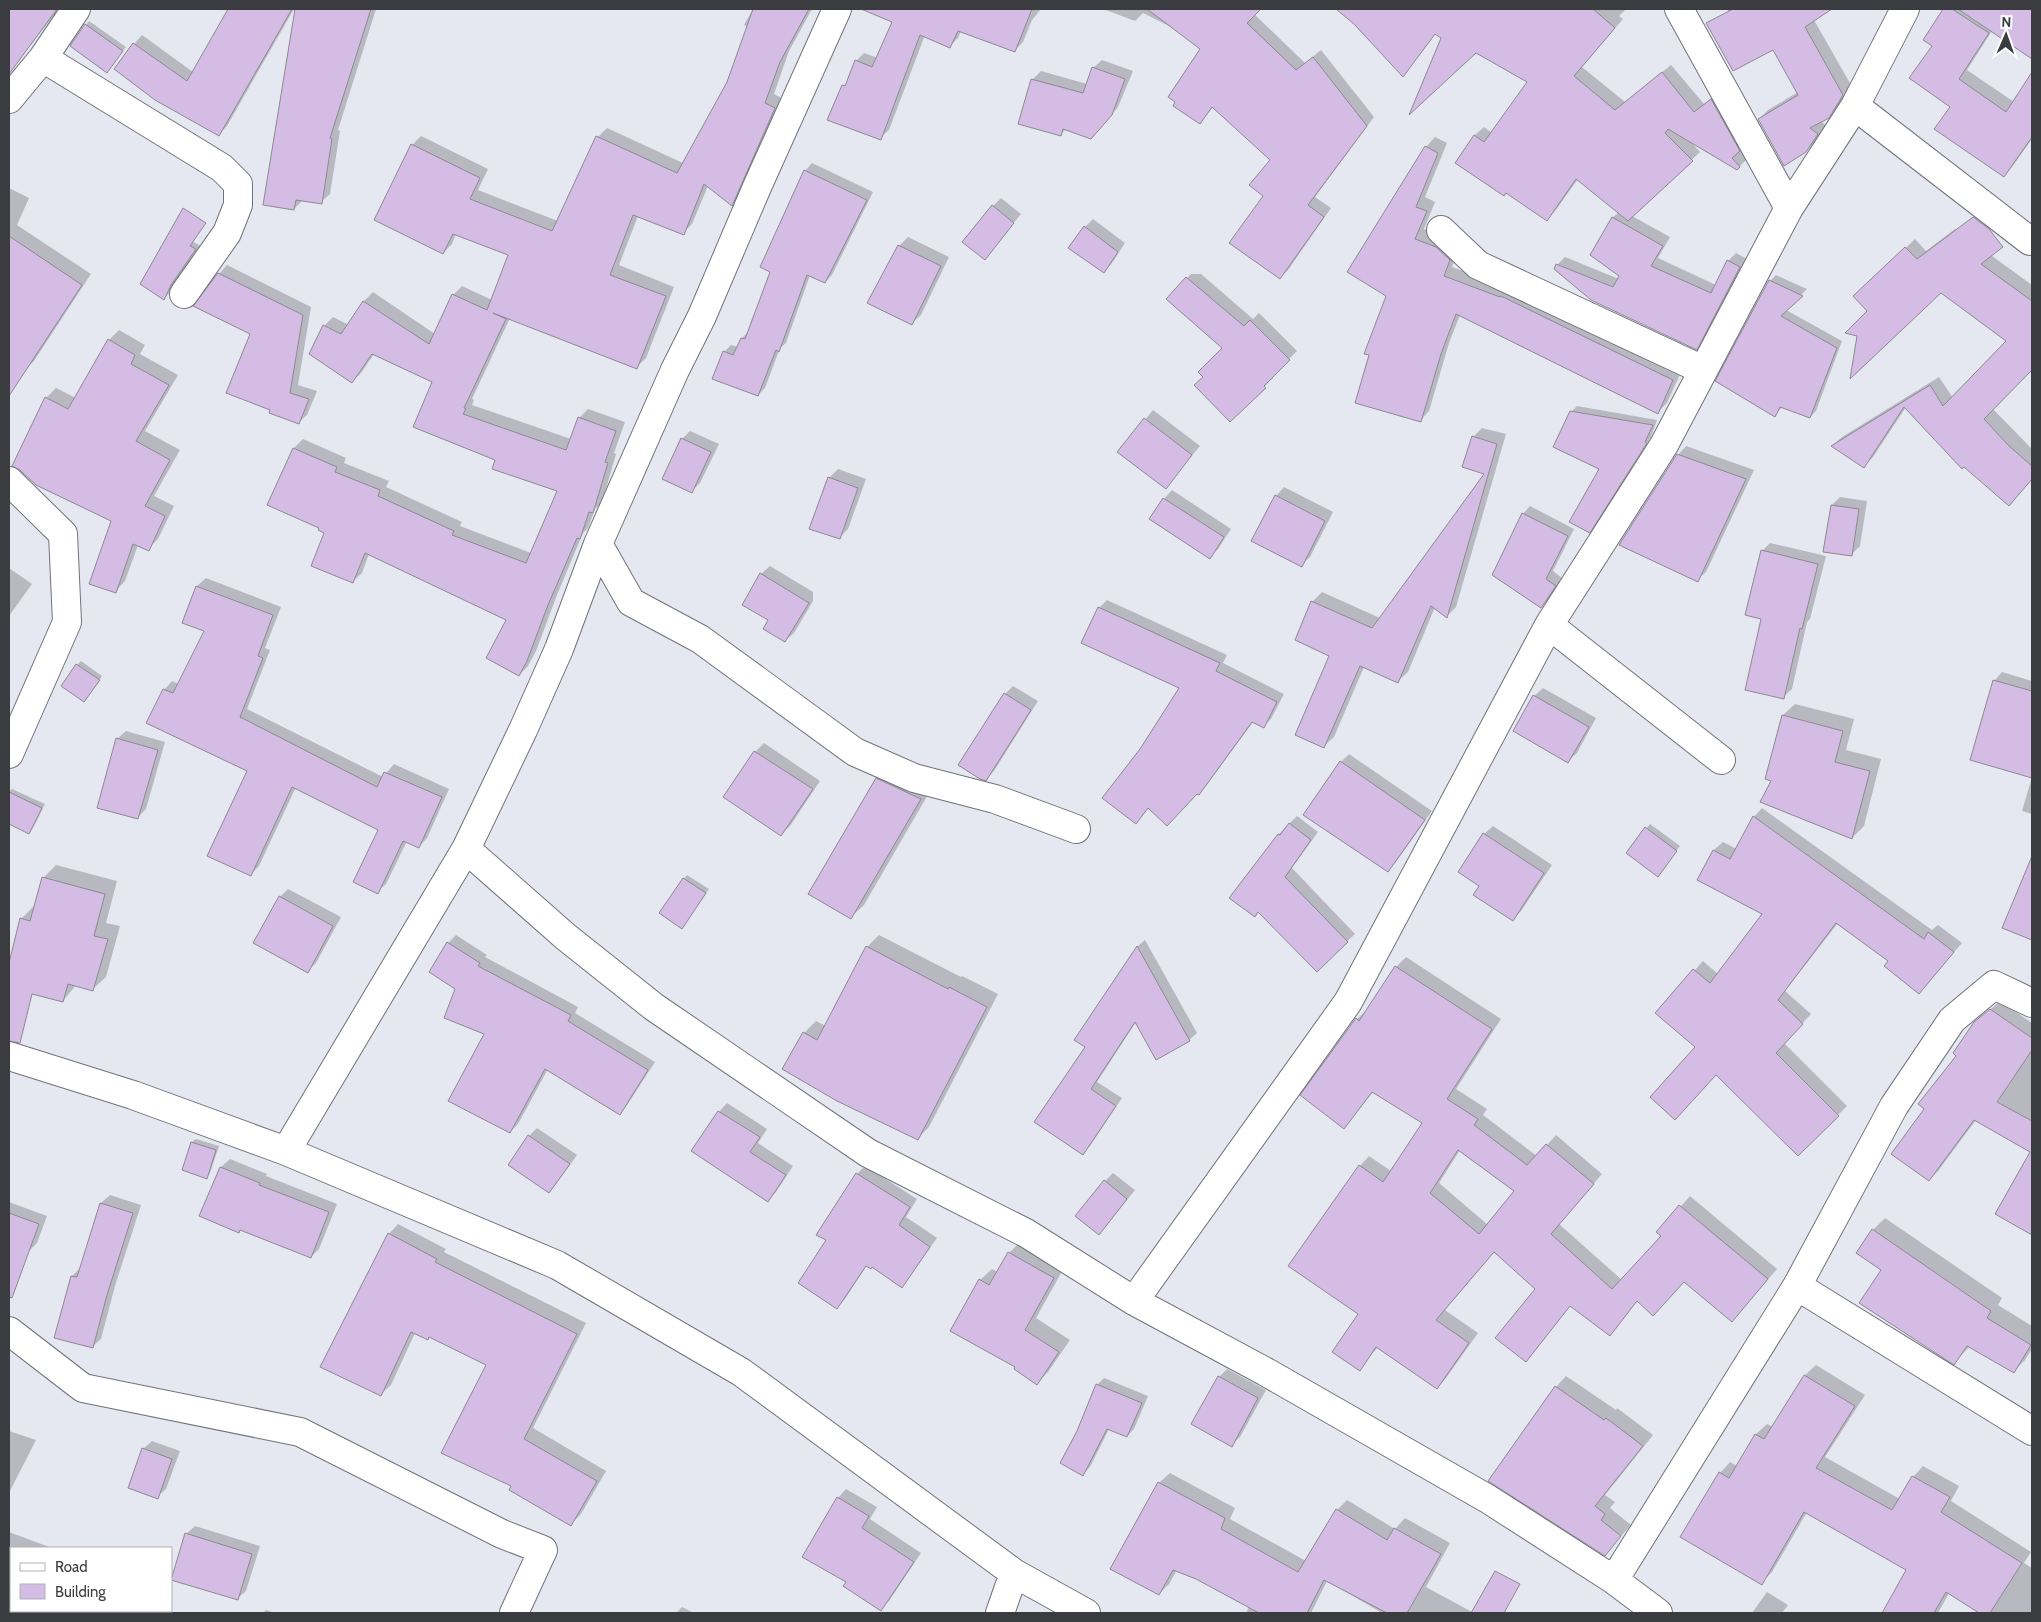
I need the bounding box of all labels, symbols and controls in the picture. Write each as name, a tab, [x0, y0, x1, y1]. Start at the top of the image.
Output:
north arrow	[1981, 10, 2031, 60]
text: N	[2001, 13, 2012, 31]
legend	[10, 1547, 172, 1612]
text: Road	[55, 1558, 88, 1576]
text: Building	[55, 1583, 106, 1601]

